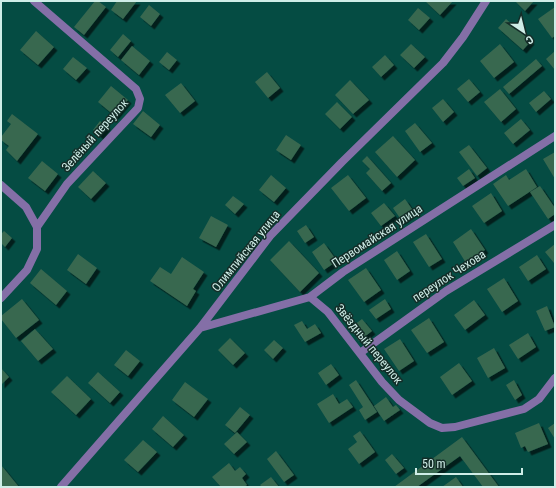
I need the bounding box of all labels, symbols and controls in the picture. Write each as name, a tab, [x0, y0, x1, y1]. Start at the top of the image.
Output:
north arrow	[504, 12, 544, 52]
text: С	[523, 33, 536, 47]
street label: Зелёный переулок	[59, 96, 131, 174]
street label: Первомайская улица	[329, 201, 425, 271]
street label: Олимпийская улица	[209, 207, 283, 294]
street label: переулок Чехова	[410, 247, 488, 305]
street label: Звёздный переулок	[333, 301, 406, 387]
scale bar	[416, 450, 522, 476]
text: 50 m	[422, 457, 446, 471]

